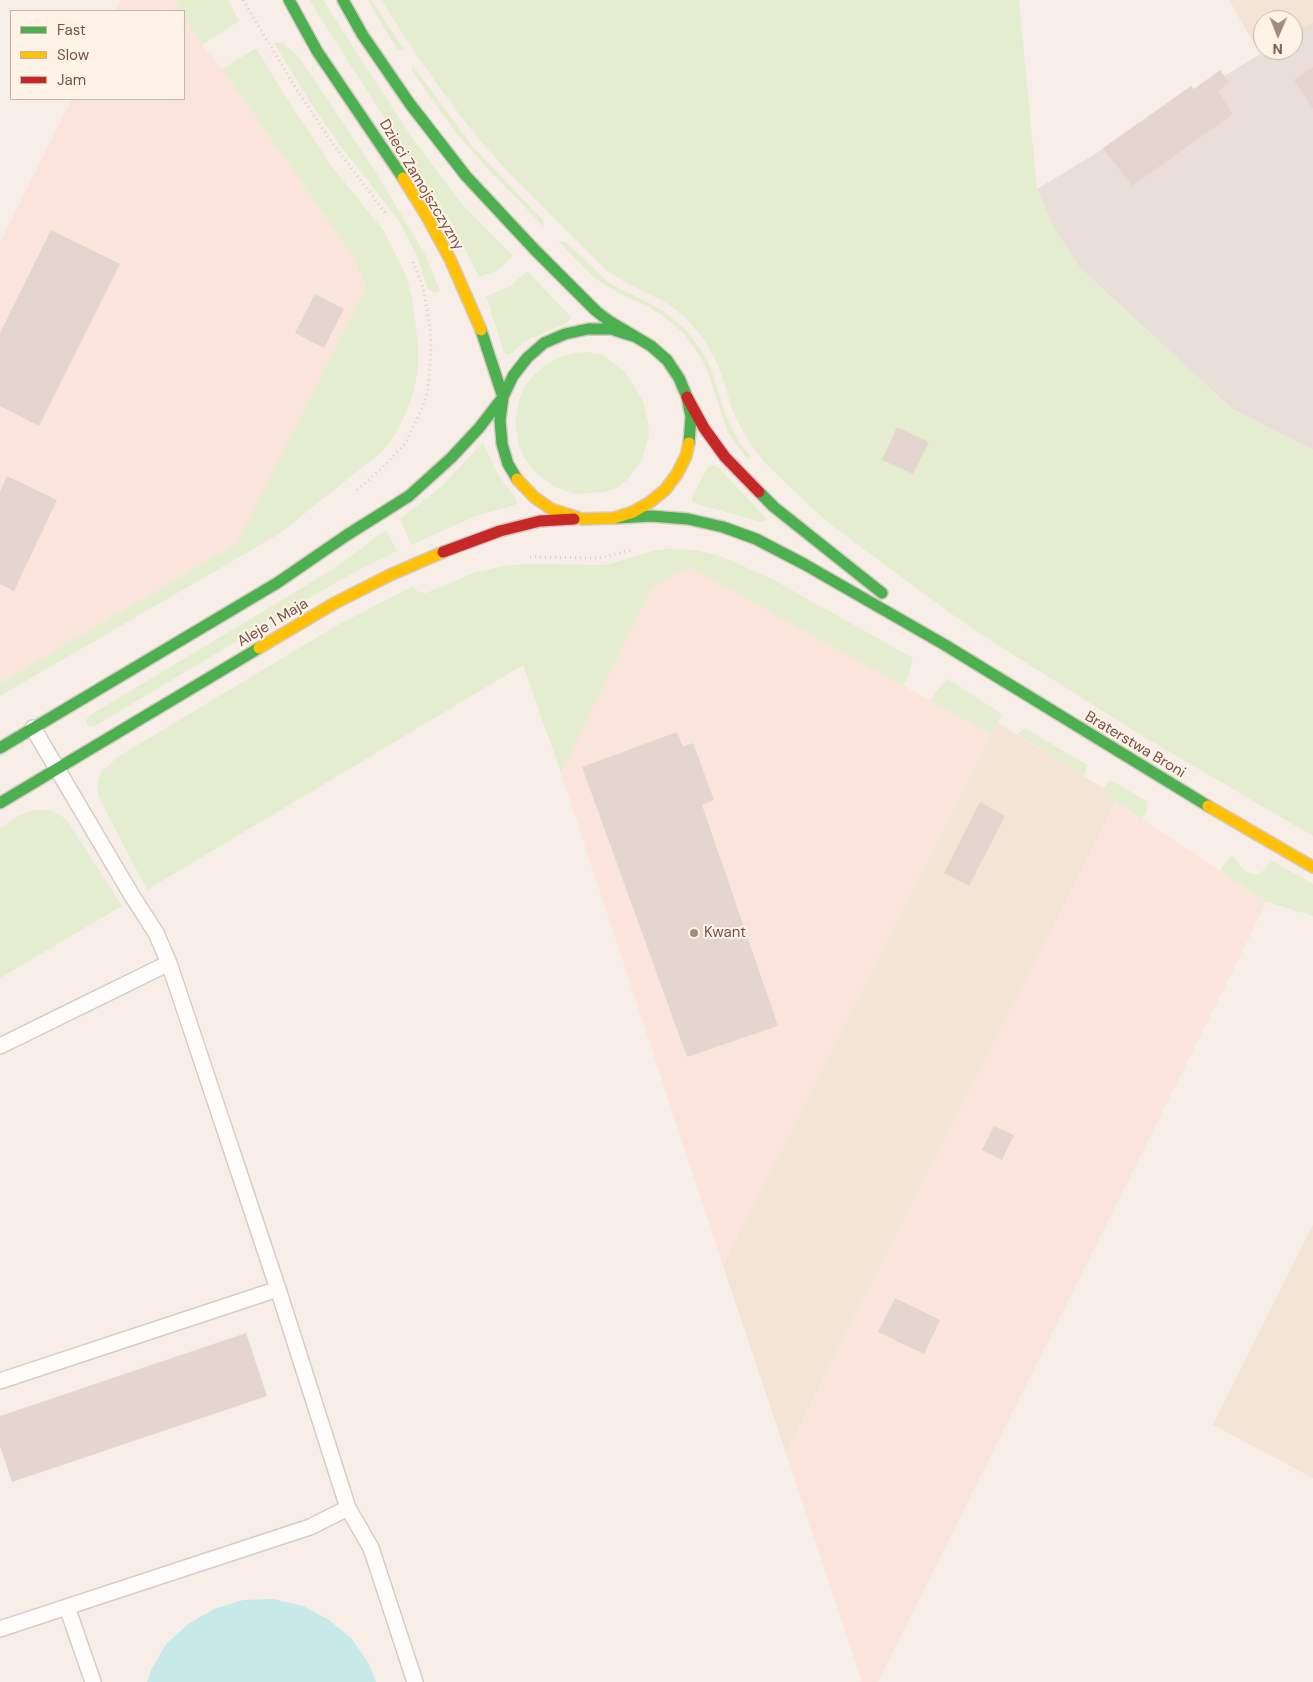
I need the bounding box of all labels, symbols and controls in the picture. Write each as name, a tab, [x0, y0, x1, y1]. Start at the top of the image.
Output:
legend	[10, 10, 185, 100]
north arrow	[1253, 10, 1303, 60]
text: Fast	[57, 20, 86, 40]
text: N	[1272, 40, 1283, 58]
text: Slow	[57, 45, 89, 65]
text: Jam	[57, 70, 86, 90]
street label: Dzieci Zamojszczyzny	[375, 116, 467, 254]
street label: Aleje 1 Maja	[234, 595, 312, 651]
street label: Braterstwa Broni	[1081, 708, 1189, 782]
place label: Kwant	[704, 924, 746, 942]
marker: Kwant	[688, 927, 700, 939]

